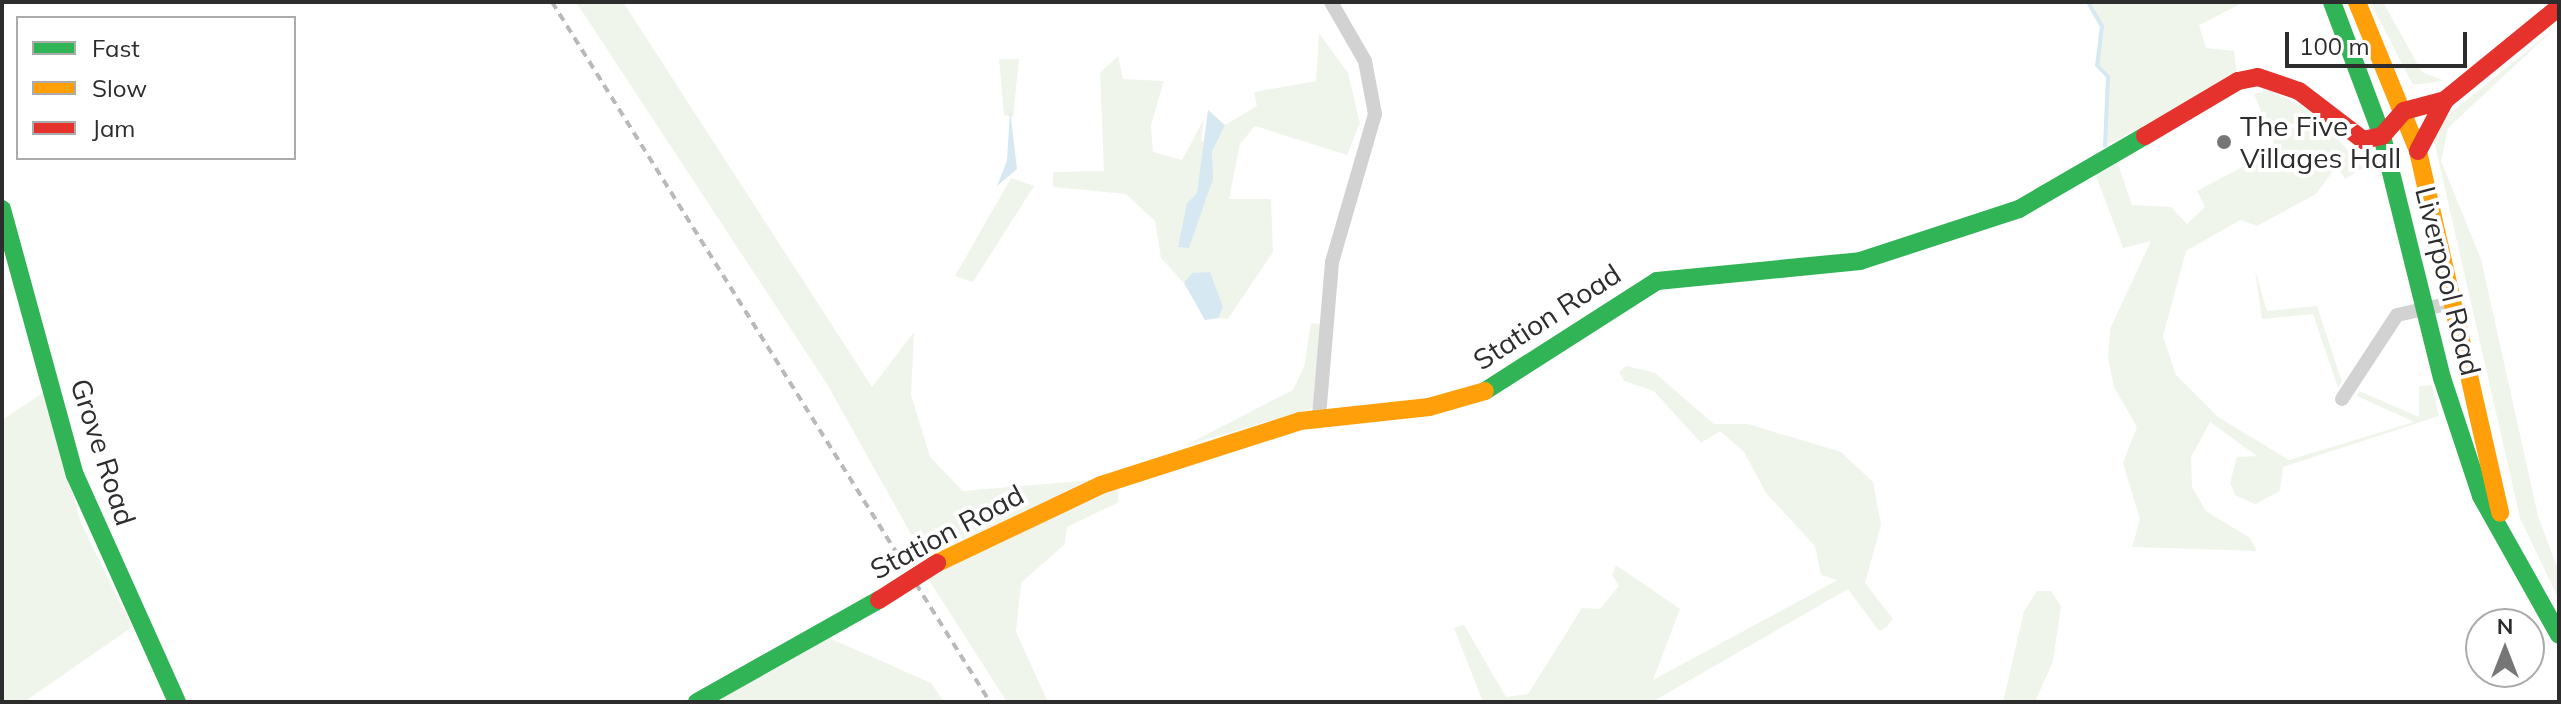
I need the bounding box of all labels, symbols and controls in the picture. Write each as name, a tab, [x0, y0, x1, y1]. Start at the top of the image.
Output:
legend	[16, 16, 296, 160]
scale bar	[2289, 16, 2471, 66]
text: 100 m	[2299, 31, 2370, 61]
text: Fast	[92, 33, 140, 63]
text: Slow	[92, 73, 147, 103]
place label: The Five Villages Hall	[2240, 109, 2401, 175]
text: Jam	[92, 113, 135, 143]
marker: The Five Villages Hall	[2215, 133, 2233, 151]
street label: Liverpool Road	[2408, 183, 2488, 379]
street label: Station Road	[1467, 257, 1627, 377]
street label: Grove Road	[64, 374, 142, 530]
street label: Station Road	[865, 478, 1029, 586]
north arrow	[2465, 608, 2545, 688]
text: N	[2497, 612, 2513, 640]

